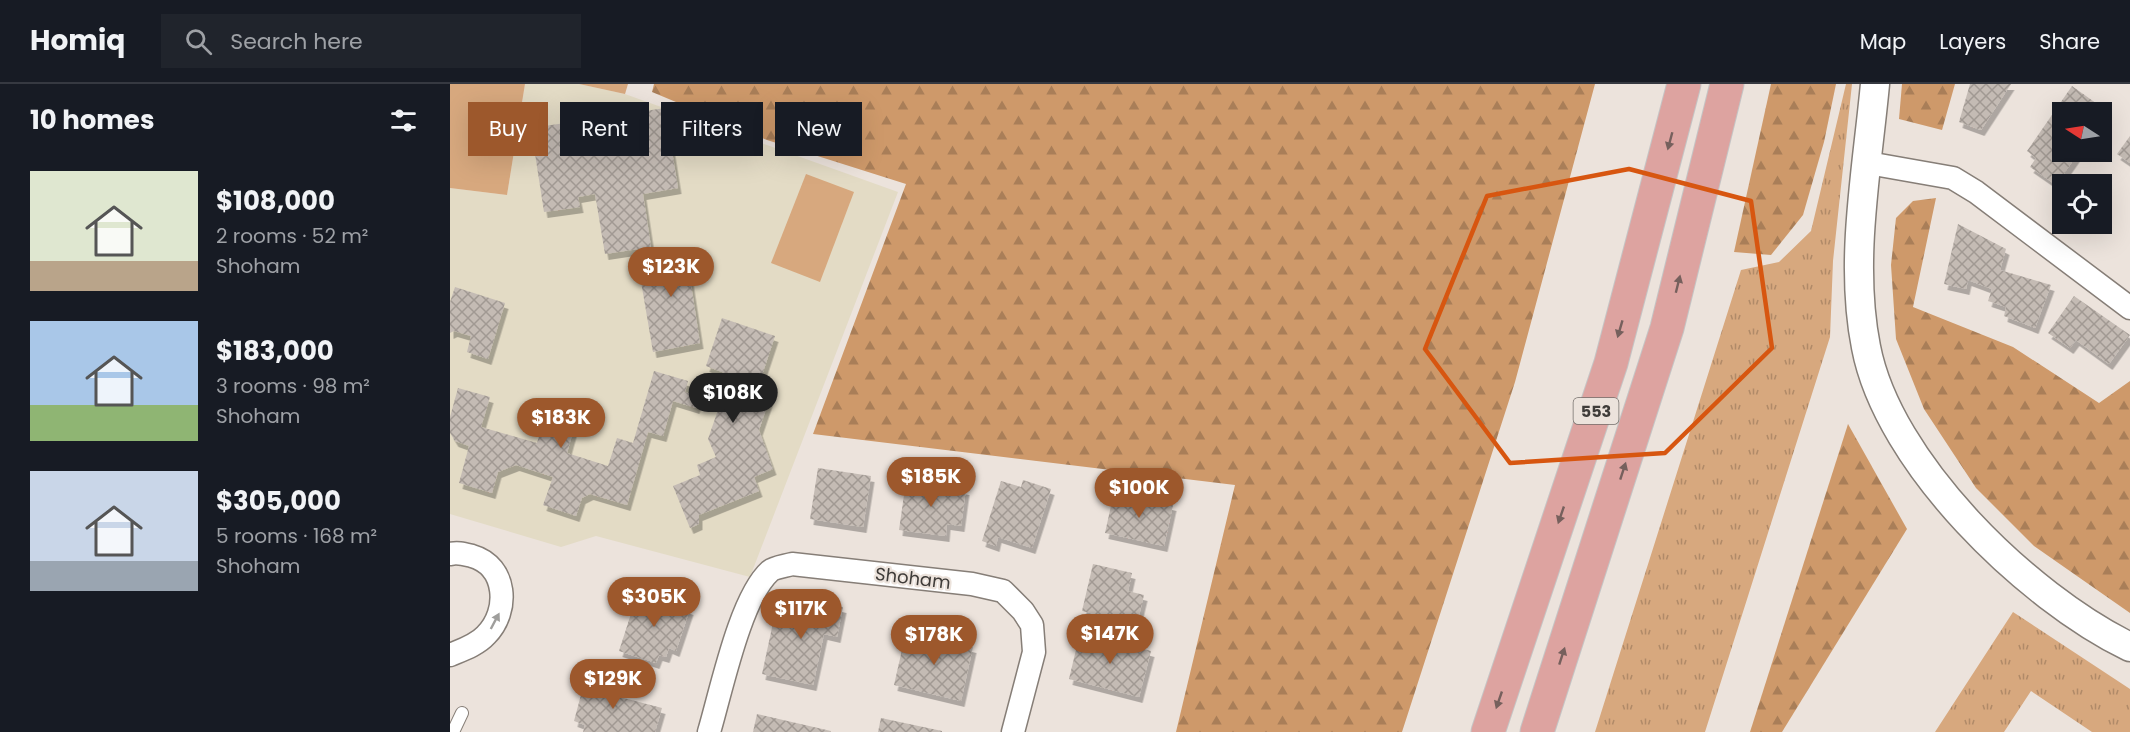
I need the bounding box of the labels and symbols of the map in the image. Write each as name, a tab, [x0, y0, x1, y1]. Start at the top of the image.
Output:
north arrow	[2052, 102, 2112, 162]
one-way arrow	[1665, 132, 1675, 150]
pin: $123K	[629, 247, 713, 298]
one-way arrow	[1674, 275, 1684, 294]
one-way arrow	[1615, 320, 1625, 338]
pin: $108K	[691, 373, 775, 424]
pin: $183K	[519, 398, 603, 449]
road number: 553	[1574, 398, 1618, 424]
pin: $185K	[889, 457, 973, 508]
one-way arrow	[1618, 462, 1628, 480]
pin: $100K	[1097, 468, 1181, 519]
one-way arrow	[1556, 506, 1566, 524]
street label: Shoham	[874, 561, 952, 595]
pin: $305K	[612, 577, 696, 628]
pin: $117K	[759, 589, 843, 640]
one-way arrow	[490, 612, 500, 629]
pin: $147K	[1068, 614, 1152, 665]
pin: $178K	[892, 615, 976, 666]
one-way arrow	[1558, 647, 1567, 665]
pin: $129K	[571, 659, 655, 710]
one-way arrow	[1493, 691, 1503, 709]

